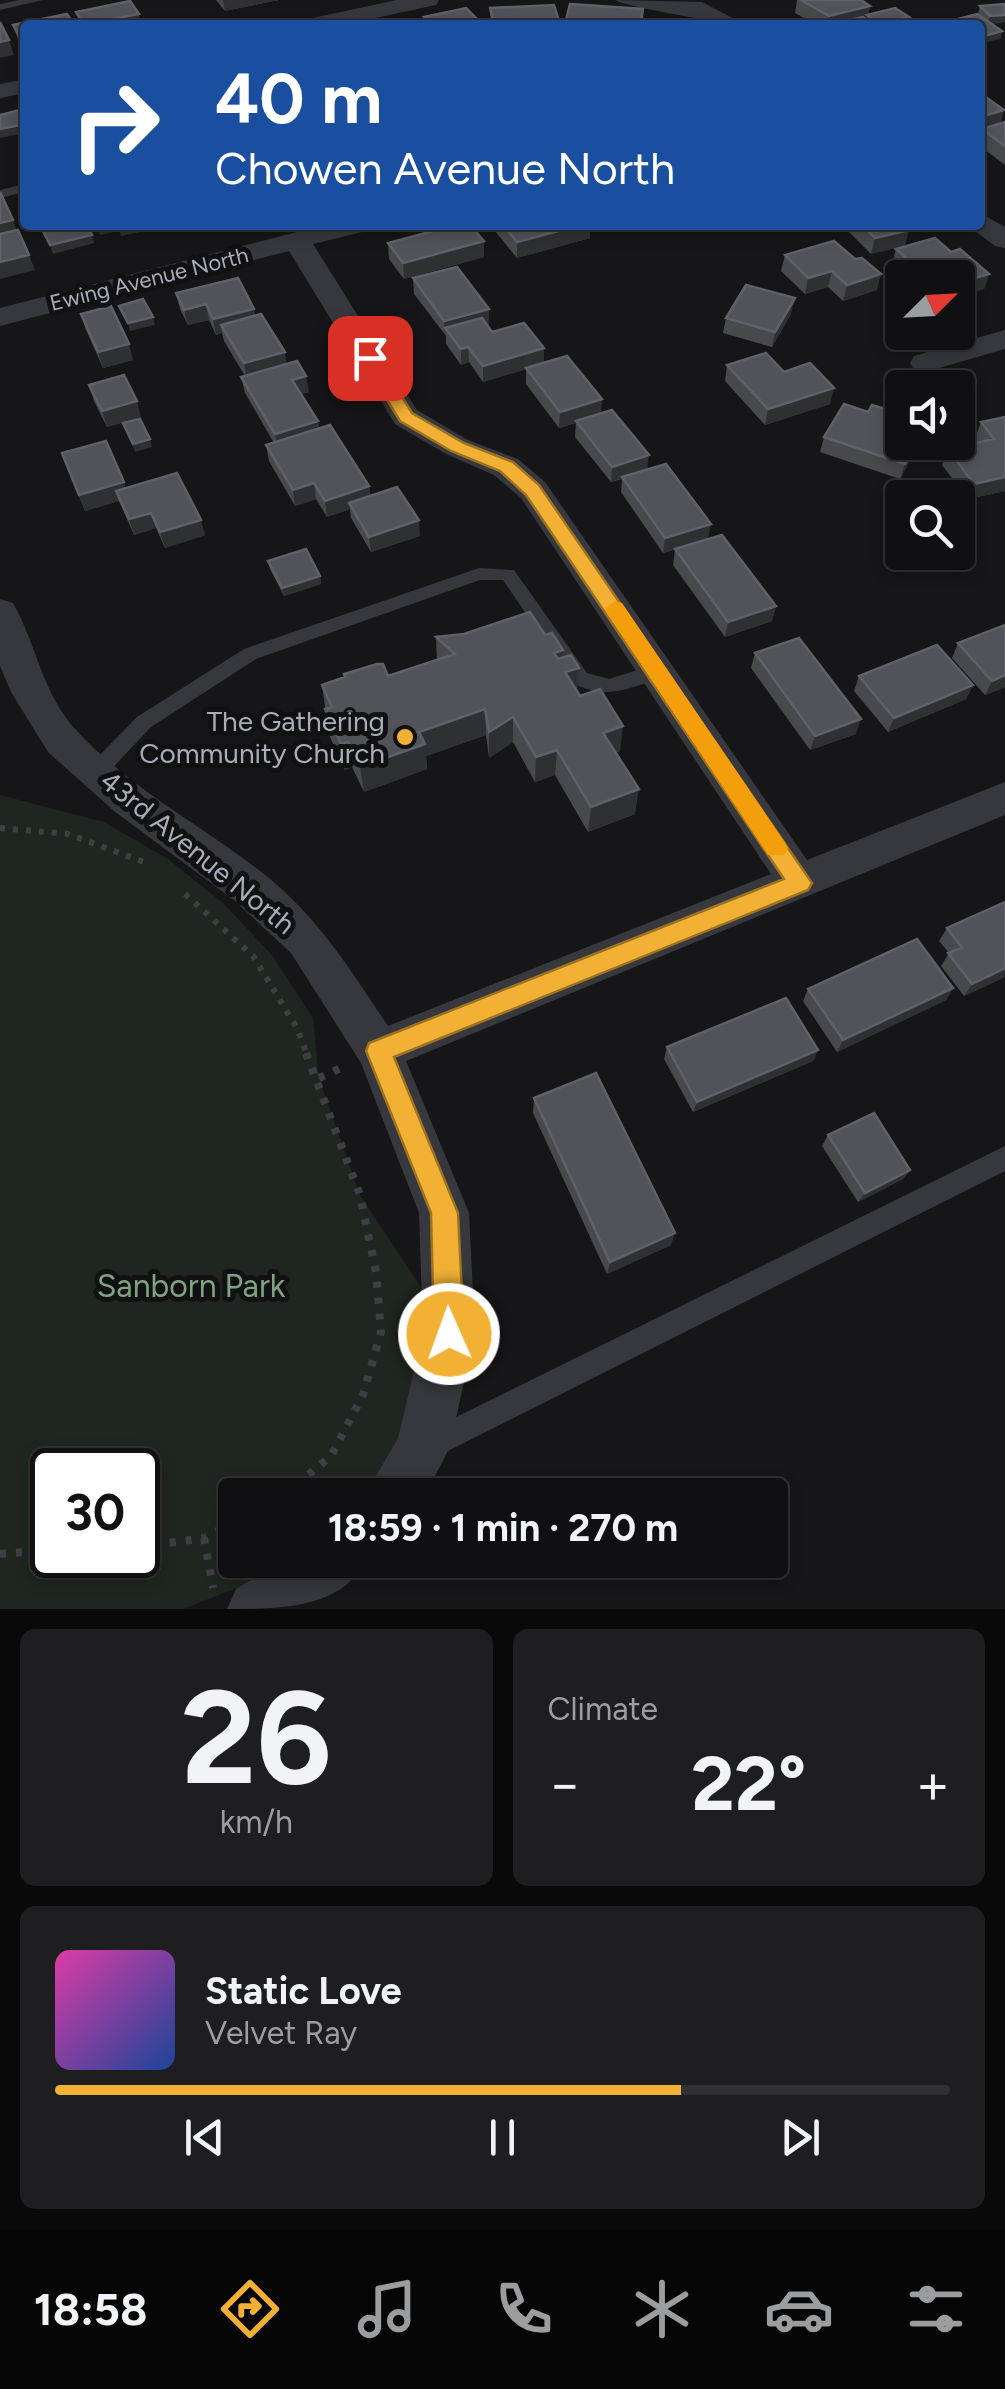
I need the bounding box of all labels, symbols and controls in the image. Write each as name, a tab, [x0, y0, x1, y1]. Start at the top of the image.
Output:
text: 40 m	[215, 56, 382, 141]
icon: right	[50, 60, 180, 190]
text: Chowen Avenue North	[215, 141, 675, 195]
street label: Ewing Avenue North	[47, 241, 251, 317]
north arrow	[885, 260, 975, 350]
map controls	[885, 260, 975, 570]
pin	[328, 316, 413, 401]
icon: arrive	[343, 331, 398, 386]
button: sound	[885, 370, 975, 460]
button: search	[885, 480, 975, 570]
place label: The Gathering Community Church	[139, 704, 385, 770]
marker: The Gathering Community Church	[394, 726, 416, 748]
street label: 43rd Avenue North	[94, 763, 302, 941]
park label: Sanborn Park	[97, 1267, 286, 1305]
position arrow	[397, 1282, 501, 1386]
speed limit sign: 30	[30, 1448, 160, 1578]
text: 18:59 · 1 min · 270 m	[328, 1505, 678, 1551]
text: 26	[181, 1660, 332, 1816]
text: Climate	[548, 1690, 658, 1728]
text: 22°	[691, 1739, 806, 1829]
text: −	[548, 1751, 582, 1817]
text: +	[916, 1751, 950, 1817]
text: km/h	[220, 1803, 293, 1841]
text: Static Love	[205, 1968, 402, 2014]
text: Velvet Ray	[205, 2014, 357, 2052]
icon: previous	[177, 2110, 232, 2165]
icon: pause	[475, 2110, 530, 2165]
icon: next	[773, 2110, 828, 2165]
icon: directions	[215, 2274, 285, 2344]
icon: music	[352, 2274, 422, 2344]
icon: phone	[489, 2274, 559, 2344]
icon: climate	[627, 2274, 697, 2344]
icon: car	[764, 2274, 834, 2344]
icon: filters	[901, 2274, 971, 2344]
text: 18:58	[34, 2282, 147, 2336]

